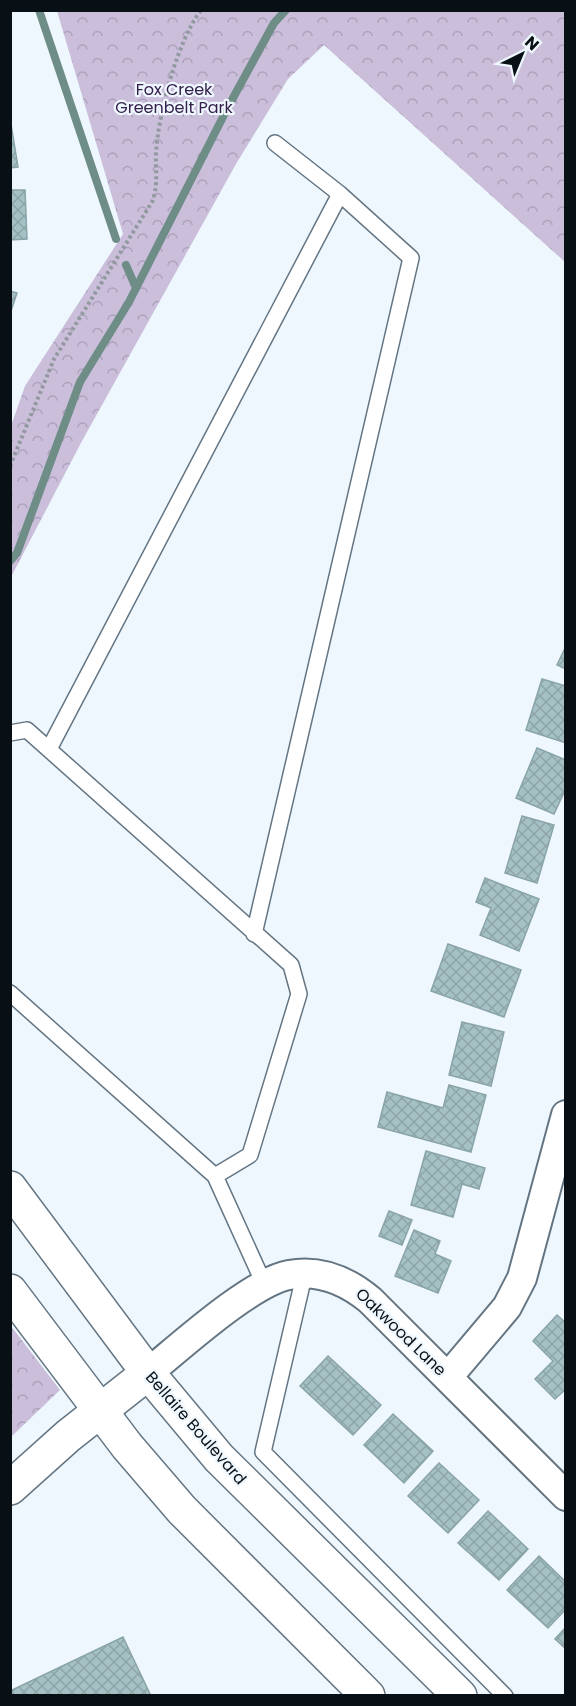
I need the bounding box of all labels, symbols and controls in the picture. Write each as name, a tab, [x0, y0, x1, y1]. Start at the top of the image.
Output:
north arrow	[492, 24, 552, 84]
text: N	[520, 31, 544, 56]
park label: Fox Creek Greenbelt Park	[115, 78, 234, 119]
street label: Oakwood Lane	[350, 1283, 452, 1381]
street label: Bellaire Boulevard	[140, 1366, 252, 1490]

